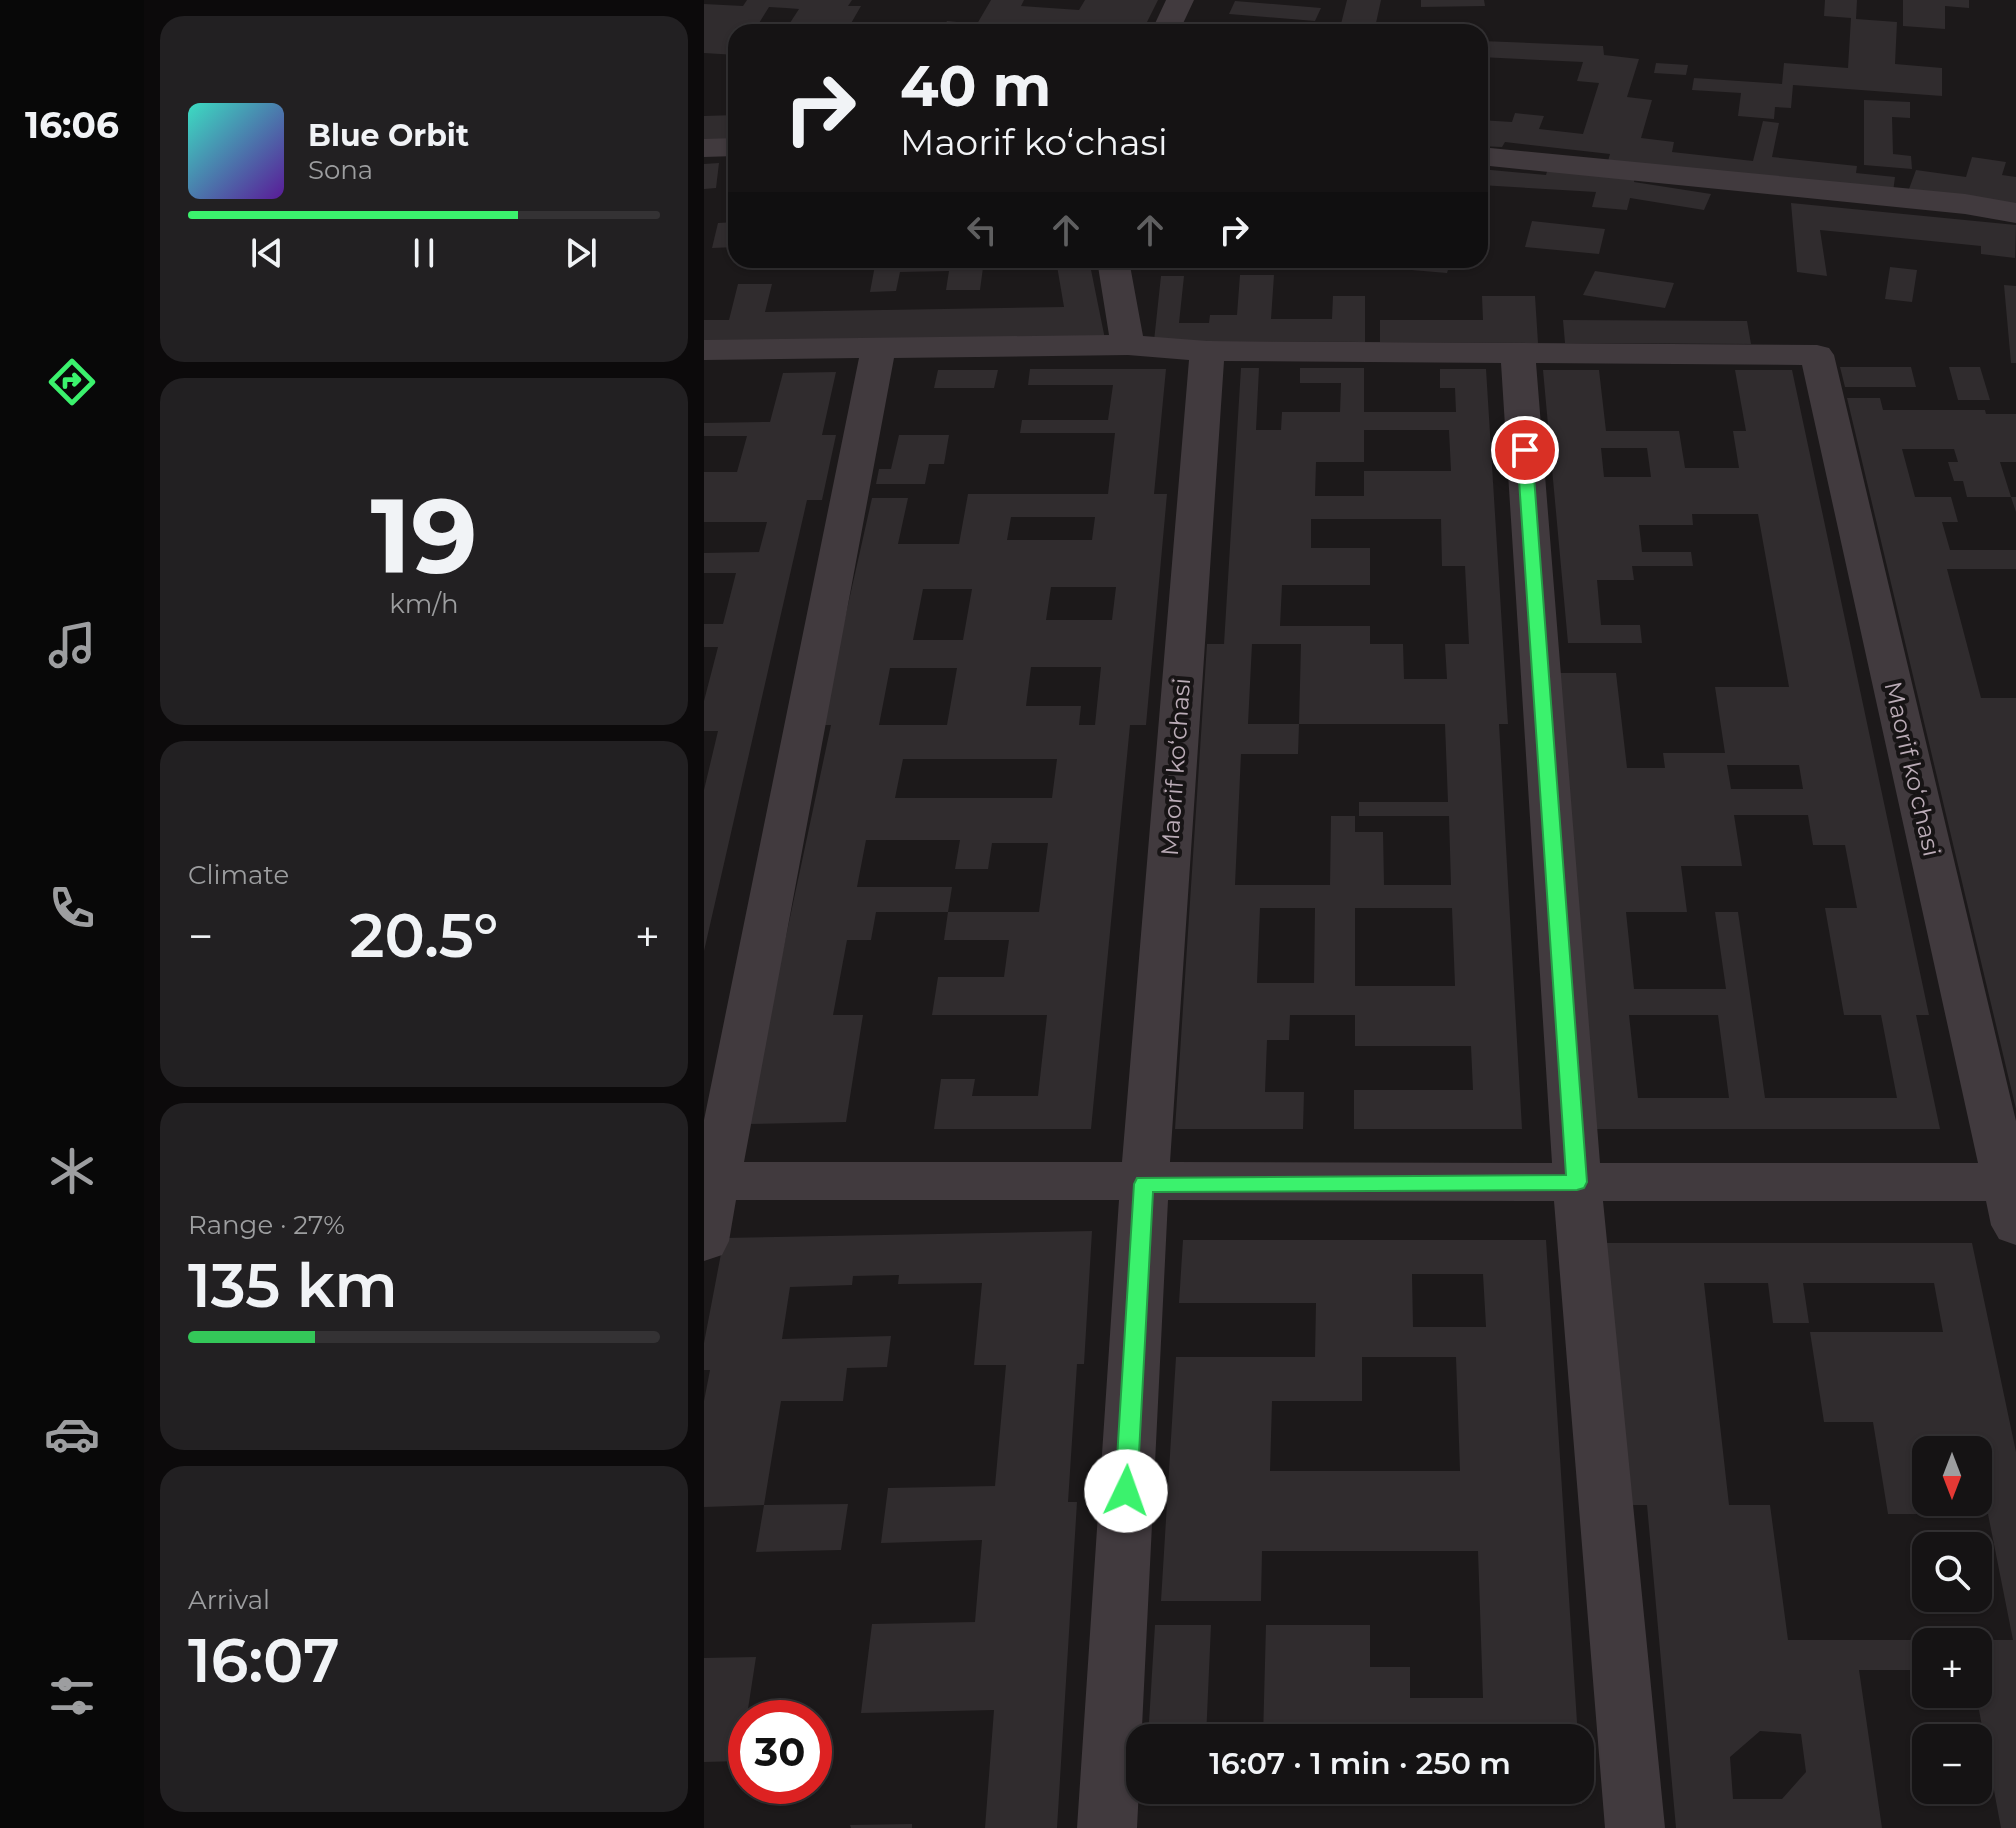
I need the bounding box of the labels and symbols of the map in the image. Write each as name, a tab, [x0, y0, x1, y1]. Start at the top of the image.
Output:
pin	[1491, 416, 1559, 484]
street label: Maorif koʻchasi	[1155, 677, 1196, 857]
street label: Maorif koʻchasi	[1878, 679, 1947, 859]
north arrow	[1912, 1436, 1992, 1516]
position arrow	[1084, 1449, 1168, 1533]
speed limit sign: 30	[728, 1700, 832, 1804]

